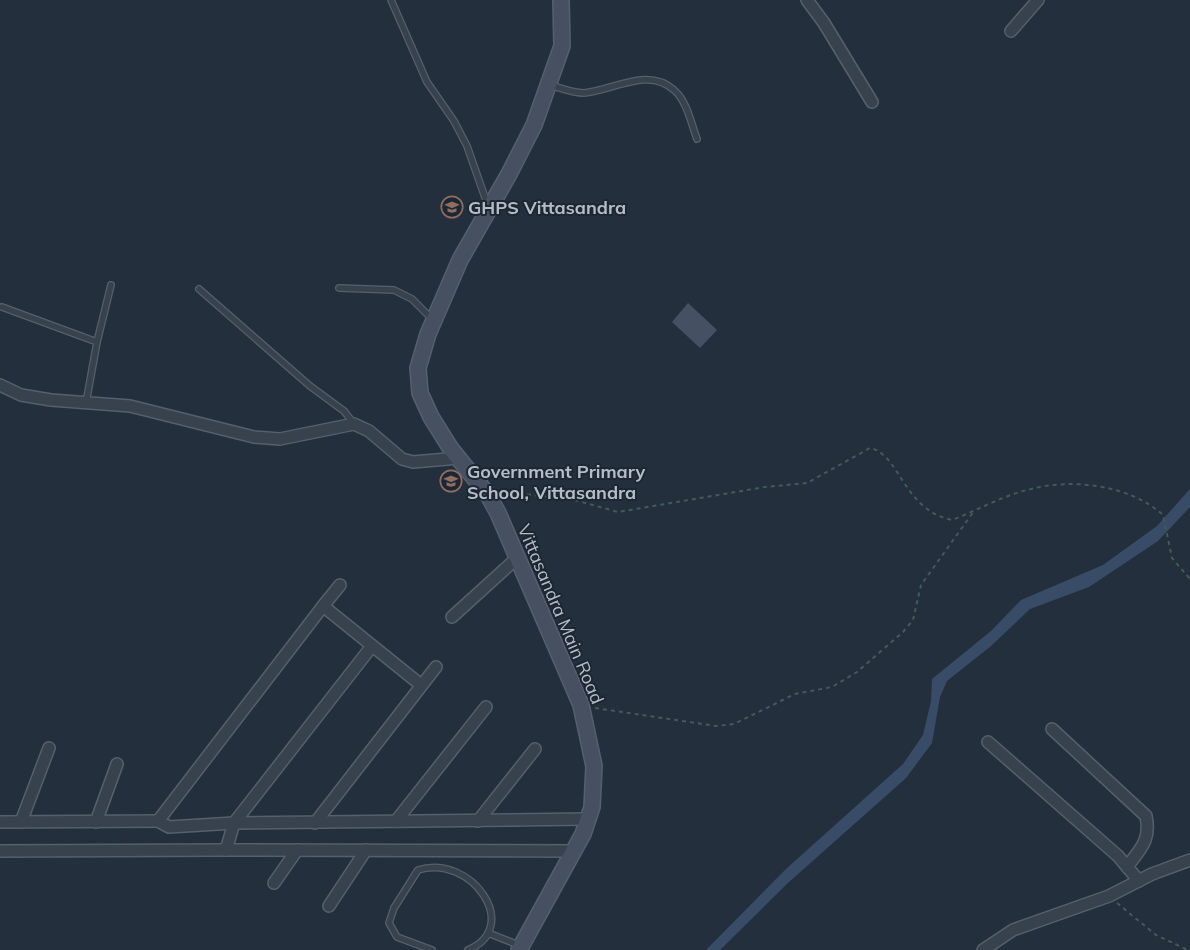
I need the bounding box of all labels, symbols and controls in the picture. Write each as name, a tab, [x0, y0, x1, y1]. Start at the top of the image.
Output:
school or university icon: GHPS Vittasandra	[440, 195, 464, 219]
place label: GHPS Vittasandra	[468, 196, 626, 219]
place label: Government Primary School, Vittasandra	[467, 460, 645, 504]
school or university icon: Government Primary School, Vittasandra	[439, 469, 463, 493]
street label: Vittasandra Main Road	[513, 521, 609, 707]

